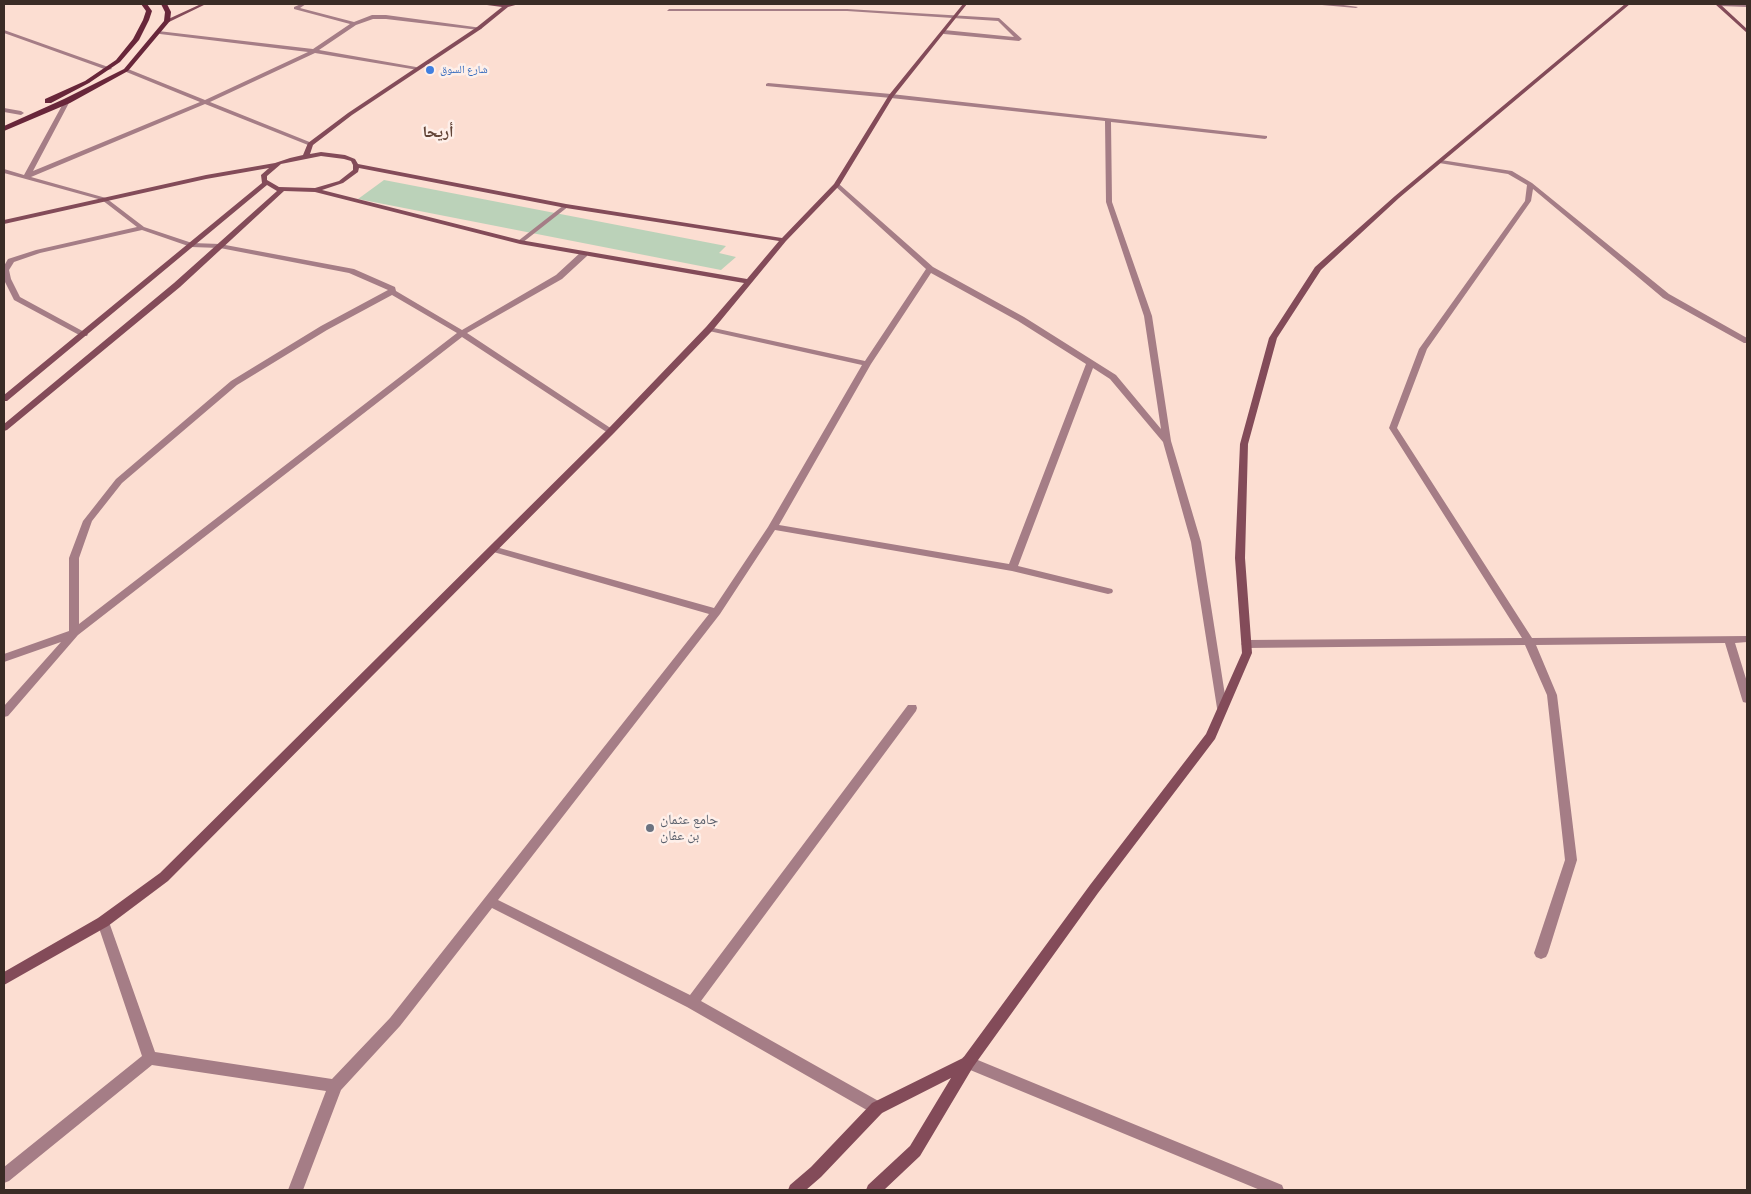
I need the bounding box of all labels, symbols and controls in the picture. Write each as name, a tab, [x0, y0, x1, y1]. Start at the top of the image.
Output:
place label: شارع السوق	[440, 63, 488, 77]
marker: شارع السوق	[424, 64, 436, 76]
district label: أريحا	[422, 123, 454, 143]
place label: جامع عثمان بن عفان	[660, 812, 718, 844]
marker: جامع عثمان بن عفان	[644, 822, 656, 834]

